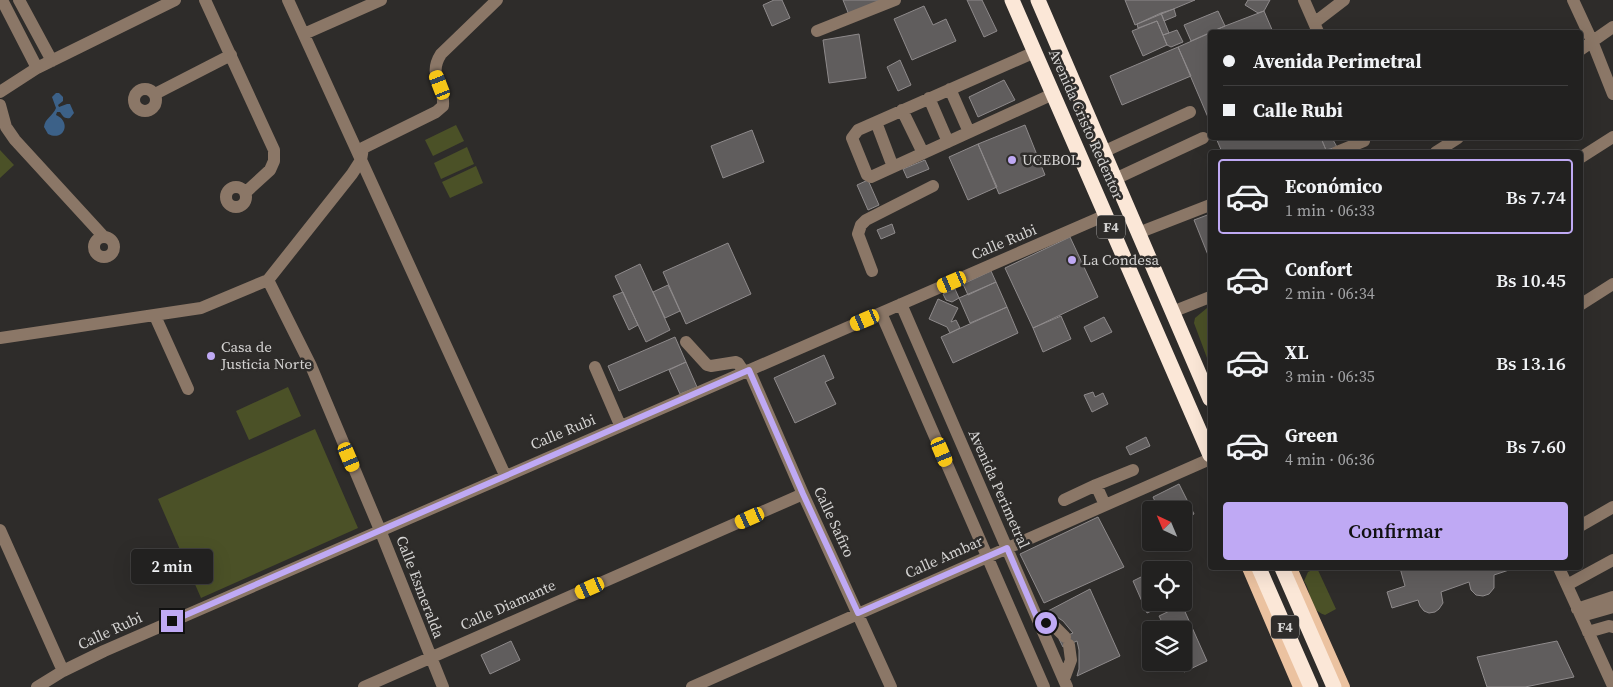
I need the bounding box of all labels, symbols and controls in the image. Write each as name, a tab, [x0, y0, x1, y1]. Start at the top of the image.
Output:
street label: Avenida Cristo Redentor	[1044, 45, 1129, 203]
text: Avenida Perimetral	[1253, 48, 1422, 74]
car	[427, 68, 452, 102]
text: Calle Rubi	[1253, 97, 1343, 123]
place label: UCEBOL	[1022, 149, 1079, 170]
marker: UCEBOL	[1006, 154, 1018, 166]
text: Económico	[1285, 173, 1383, 199]
icon: car	[1225, 174, 1270, 219]
text: Bs 7.74	[1506, 184, 1566, 210]
text: 1 min · 06:33	[1285, 199, 1375, 221]
road number: F4	[1097, 216, 1125, 238]
street label: Calle Rubi	[968, 218, 1040, 265]
place label: La Condesa	[1082, 249, 1160, 270]
marker: La Condesa	[1066, 254, 1078, 266]
text: Confort	[1285, 256, 1352, 282]
icon: car	[1225, 257, 1270, 302]
text: Bs 10.45	[1496, 267, 1566, 293]
car	[935, 269, 968, 295]
text: 2 min · 06:34	[1285, 282, 1375, 304]
car	[848, 307, 881, 333]
place label: Casa de Justicia Norte	[220, 336, 312, 374]
text: XL	[1285, 339, 1308, 365]
icon: car	[1225, 340, 1270, 385]
marker: Casa de Justicia Norte	[205, 350, 217, 362]
text: Bs 13.16	[1496, 350, 1566, 376]
text: 3 min · 06:35	[1285, 365, 1375, 387]
street label: Calle Rubi	[527, 408, 599, 455]
text: Green	[1285, 422, 1338, 448]
icon: car	[1225, 423, 1270, 468]
street label: Avenida Perimetral	[964, 426, 1035, 552]
text: Bs 7.60	[1506, 433, 1566, 459]
car	[929, 435, 954, 469]
car	[336, 440, 361, 474]
text: 4 min · 06:36	[1285, 448, 1375, 470]
street label: Calle Safiro	[809, 483, 860, 561]
north arrow	[1142, 501, 1192, 551]
map controls	[1142, 501, 1192, 671]
button: Confirmar	[1223, 502, 1568, 560]
car	[733, 505, 766, 531]
street label: Calle Ambar	[902, 530, 987, 583]
street label: Calle Esmeralda	[391, 533, 450, 641]
callout: 2 min	[131, 548, 213, 584]
text: 2 min	[151, 555, 193, 577]
button: locate	[1142, 561, 1192, 611]
street label: Calle Diamante	[457, 574, 559, 635]
car	[573, 575, 606, 601]
street label: Calle Rubi	[74, 607, 145, 655]
route end	[161, 610, 183, 632]
route start	[1035, 612, 1057, 634]
road number: F4	[1271, 616, 1299, 638]
button: layers	[1142, 621, 1192, 671]

